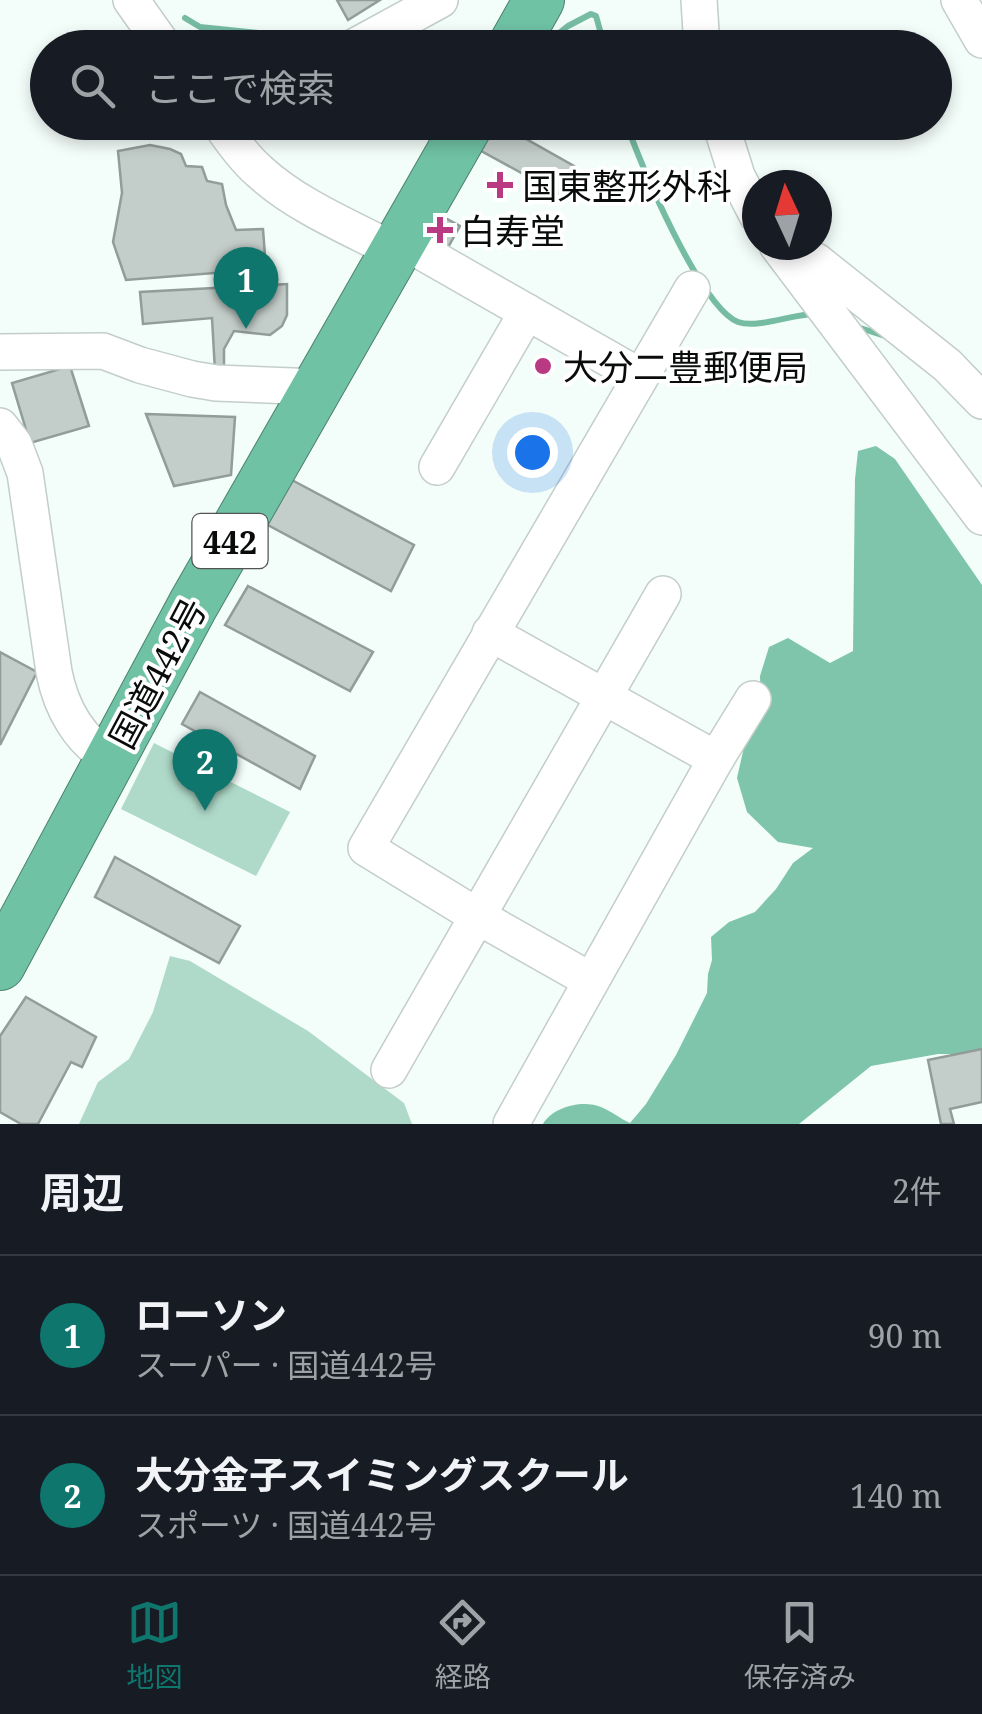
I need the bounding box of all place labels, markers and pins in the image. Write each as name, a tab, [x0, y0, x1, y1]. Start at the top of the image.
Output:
place label: 国東整形外科	[522, 162, 732, 209]
marker: 国東整形外科	[487, 172, 513, 198]
place label: 白寿堂	[460, 207, 565, 254]
marker: 白寿堂	[429, 219, 451, 241]
pin: 1	[214, 246, 278, 329]
place label: 大分二豊郵便局	[563, 343, 808, 390]
marker: 大分二豊郵便局	[532, 355, 554, 377]
pin: 2	[172, 728, 238, 811]

